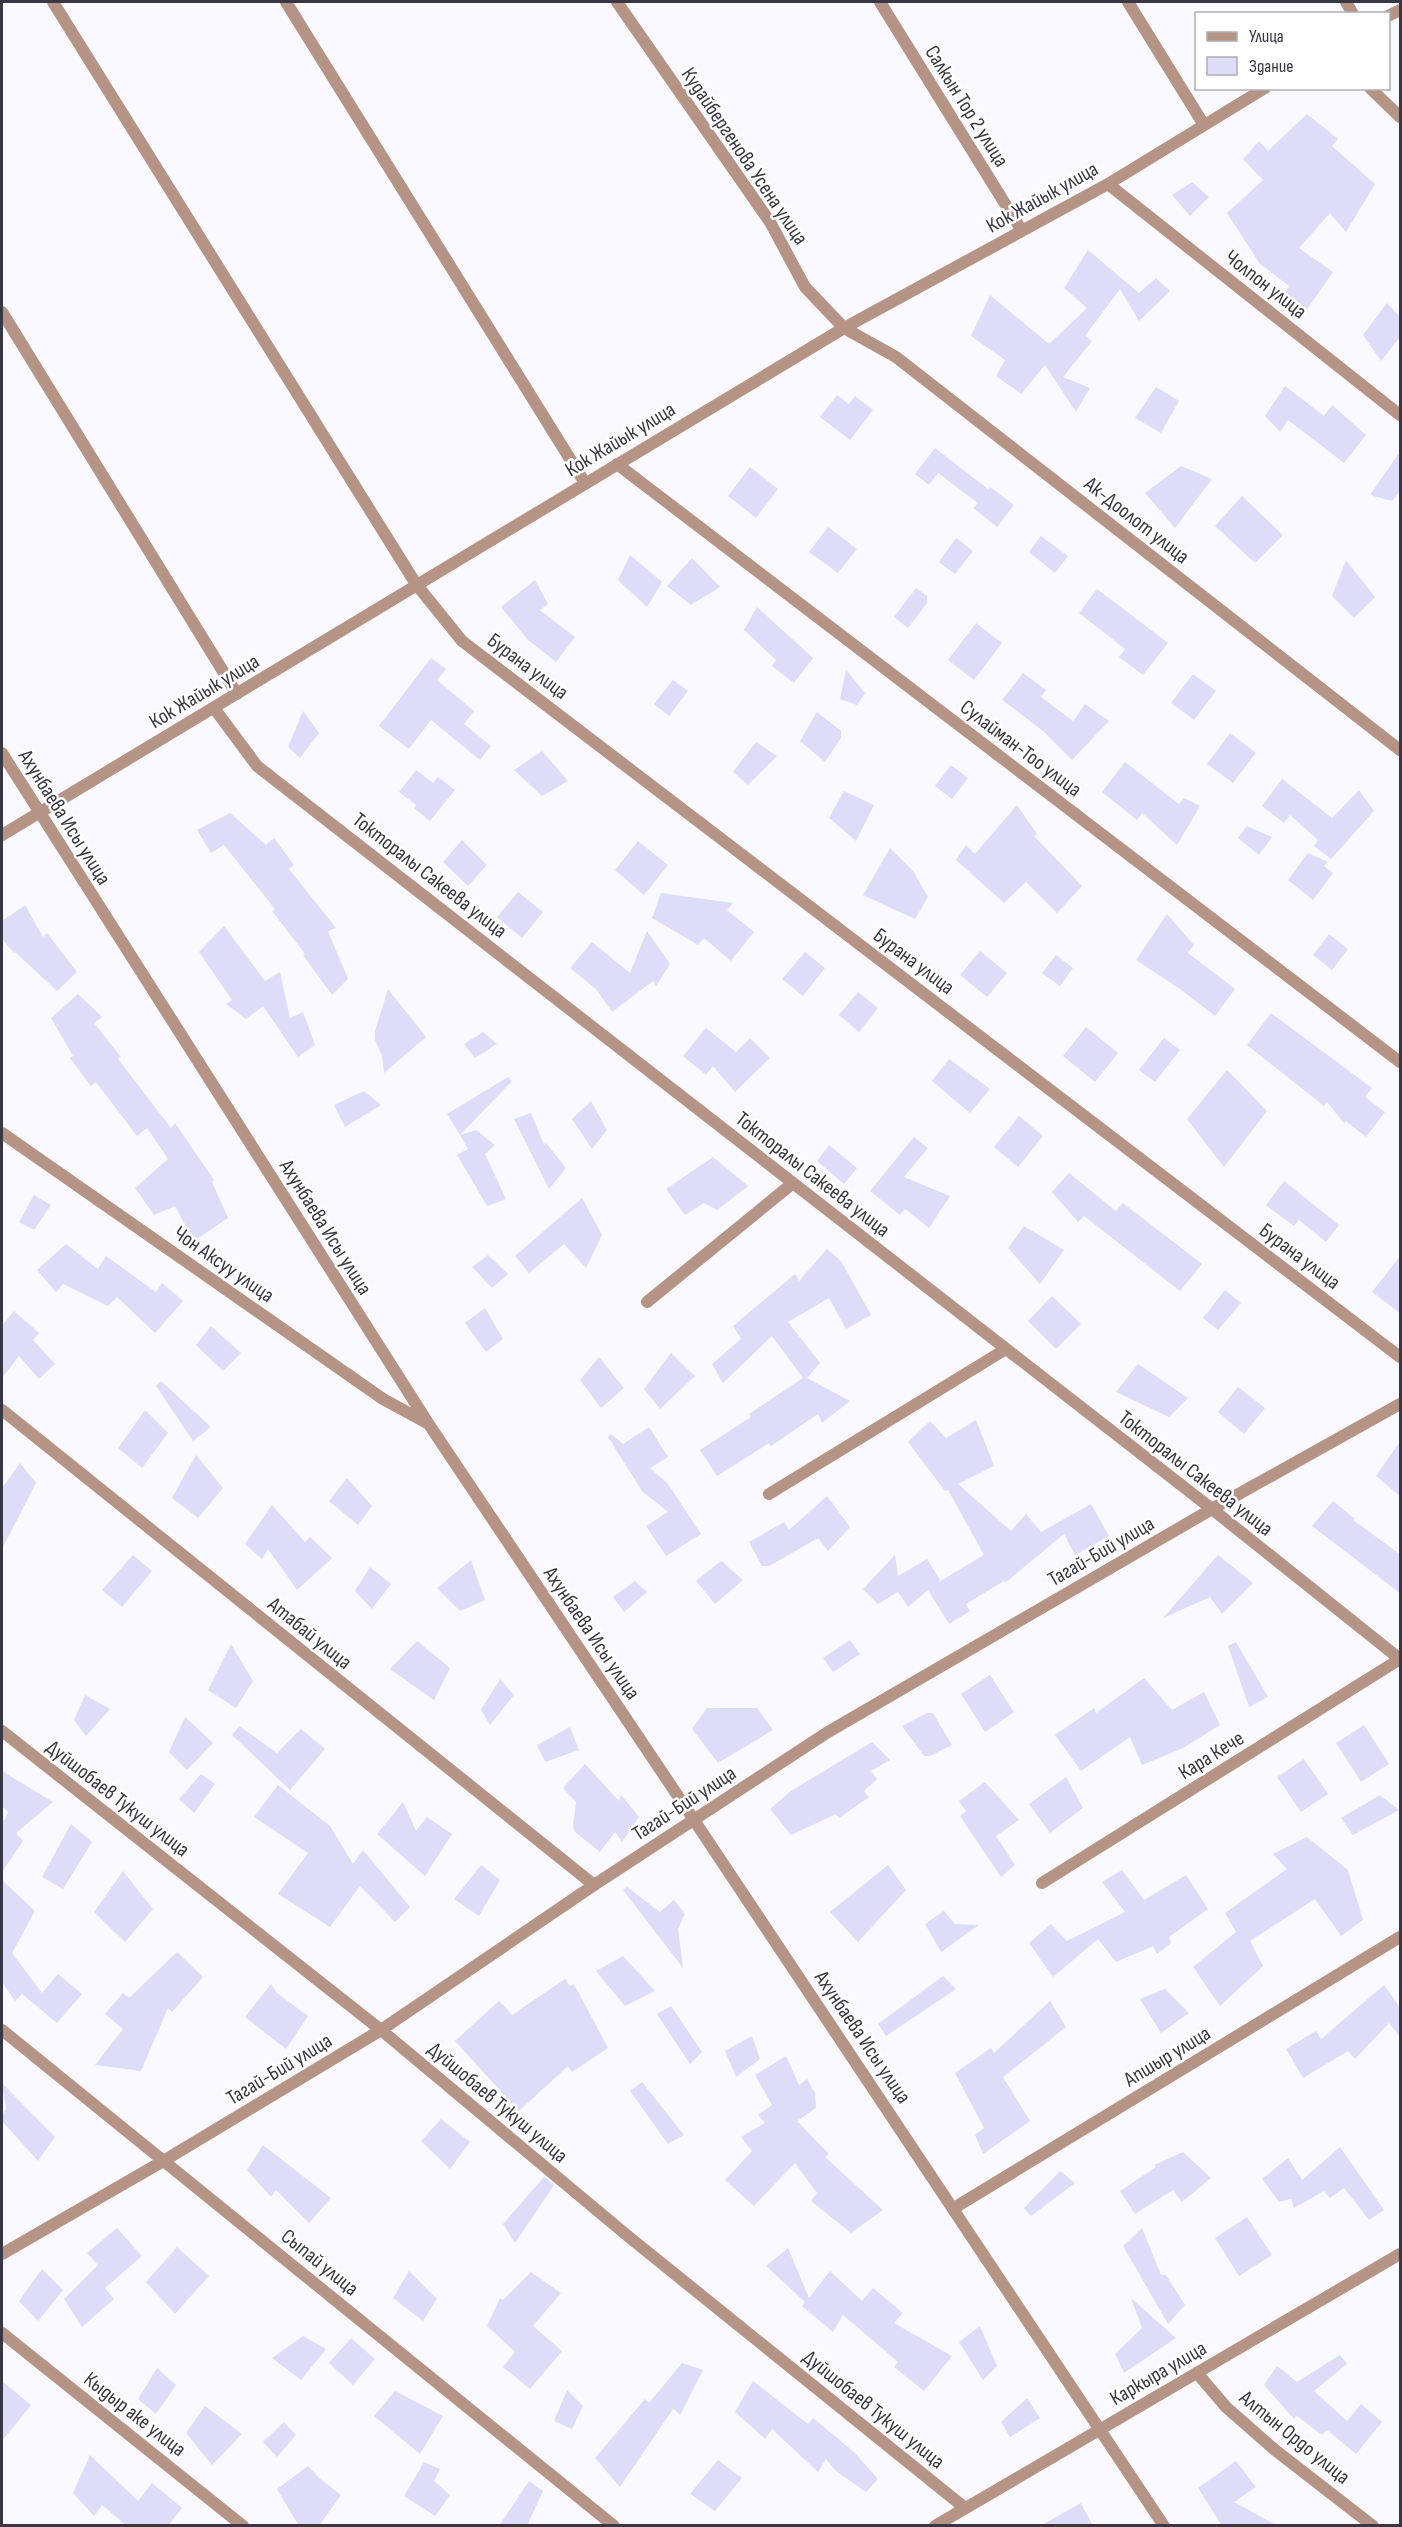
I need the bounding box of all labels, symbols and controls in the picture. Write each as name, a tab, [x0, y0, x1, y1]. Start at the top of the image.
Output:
legend	[1195, 12, 1390, 90]
text: Улица	[1249, 26, 1284, 47]
street label: Салкын Тор 2 улица	[919, 41, 1014, 171]
text: Здание	[1249, 56, 1294, 77]
street label: Кудайбергенова Усена улица	[676, 63, 813, 250]
street label: Кок Жайык улица	[982, 156, 1103, 238]
street label: Чолпон улица	[1220, 245, 1312, 324]
street label: Кок Жайык улица	[561, 397, 680, 482]
street label: Ак-Доолот улица	[1078, 471, 1194, 569]
street label: Бурана улица	[482, 628, 573, 705]
street label: Кок Жайык улица	[145, 649, 264, 734]
street label: Сулайман-Тоо улица	[955, 695, 1086, 802]
street label: Ахунбаева Исы улица	[12, 744, 116, 889]
street label: Токторалы Сакеева улица	[348, 807, 512, 943]
street label: Бурана улица	[868, 923, 959, 1000]
street label: Токторалы Сакеева улица	[731, 1106, 895, 1242]
street label: Ахунбаева Исы улица	[273, 1154, 377, 1299]
street label: Бурана улица	[1254, 1218, 1345, 1295]
street label: Чон Аксуу улица	[169, 1221, 279, 1308]
street label: Токторалы Сакеева улица	[1114, 1405, 1278, 1541]
street label: Тагай-Бий улица	[1044, 1511, 1159, 1592]
street label: Ахунбаева Исы улица	[537, 1561, 645, 1704]
street label: Атабай улица	[262, 1591, 357, 1675]
street label: Кара Кече	[1174, 1726, 1248, 1785]
street label: Дуйшобаев Тукуш улица	[41, 1735, 194, 1862]
street label: Тагай-Бий улица	[628, 1761, 741, 1846]
street label: Ахунбаева Исы улица	[808, 1965, 916, 2108]
street label: Апшыр улица	[1119, 2021, 1215, 2093]
street label: Тагай-Бий улица	[222, 2028, 337, 2111]
street label: Дуйшобаев Тукуш улица	[423, 2037, 573, 2168]
street label: Сыпай улица	[276, 2224, 363, 2301]
street label: Каркыра улица	[1106, 2336, 1211, 2411]
street label: Дуйшобаев Тукуш улица	[798, 2345, 950, 2474]
street label: Кыдыр аке улица	[79, 2367, 191, 2462]
street label: Алтын Ордо улица	[1234, 2385, 1355, 2490]

